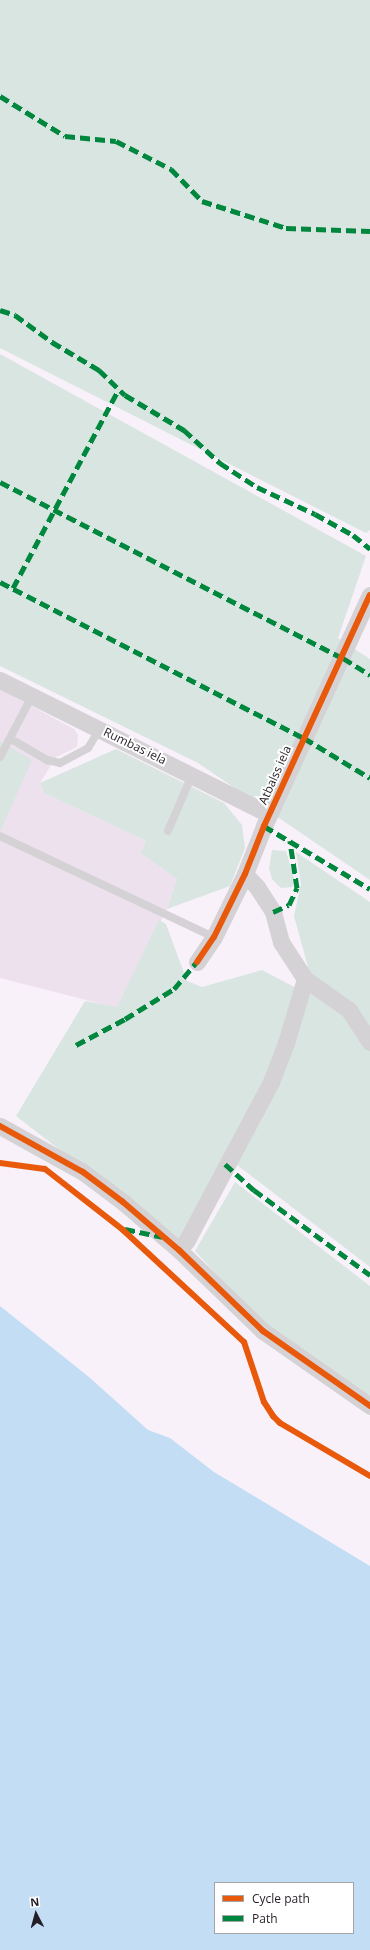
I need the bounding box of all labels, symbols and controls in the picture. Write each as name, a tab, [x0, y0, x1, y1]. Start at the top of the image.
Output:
street label: Rumbas iela	[101, 725, 169, 767]
street label: Atbalss iela	[256, 743, 294, 807]
legend	[214, 1882, 354, 1934]
text: Cycle path	[252, 1890, 310, 1907]
north arrow	[16, 1894, 56, 1934]
text: N	[29, 1894, 40, 1909]
text: Path	[252, 1910, 278, 1927]

